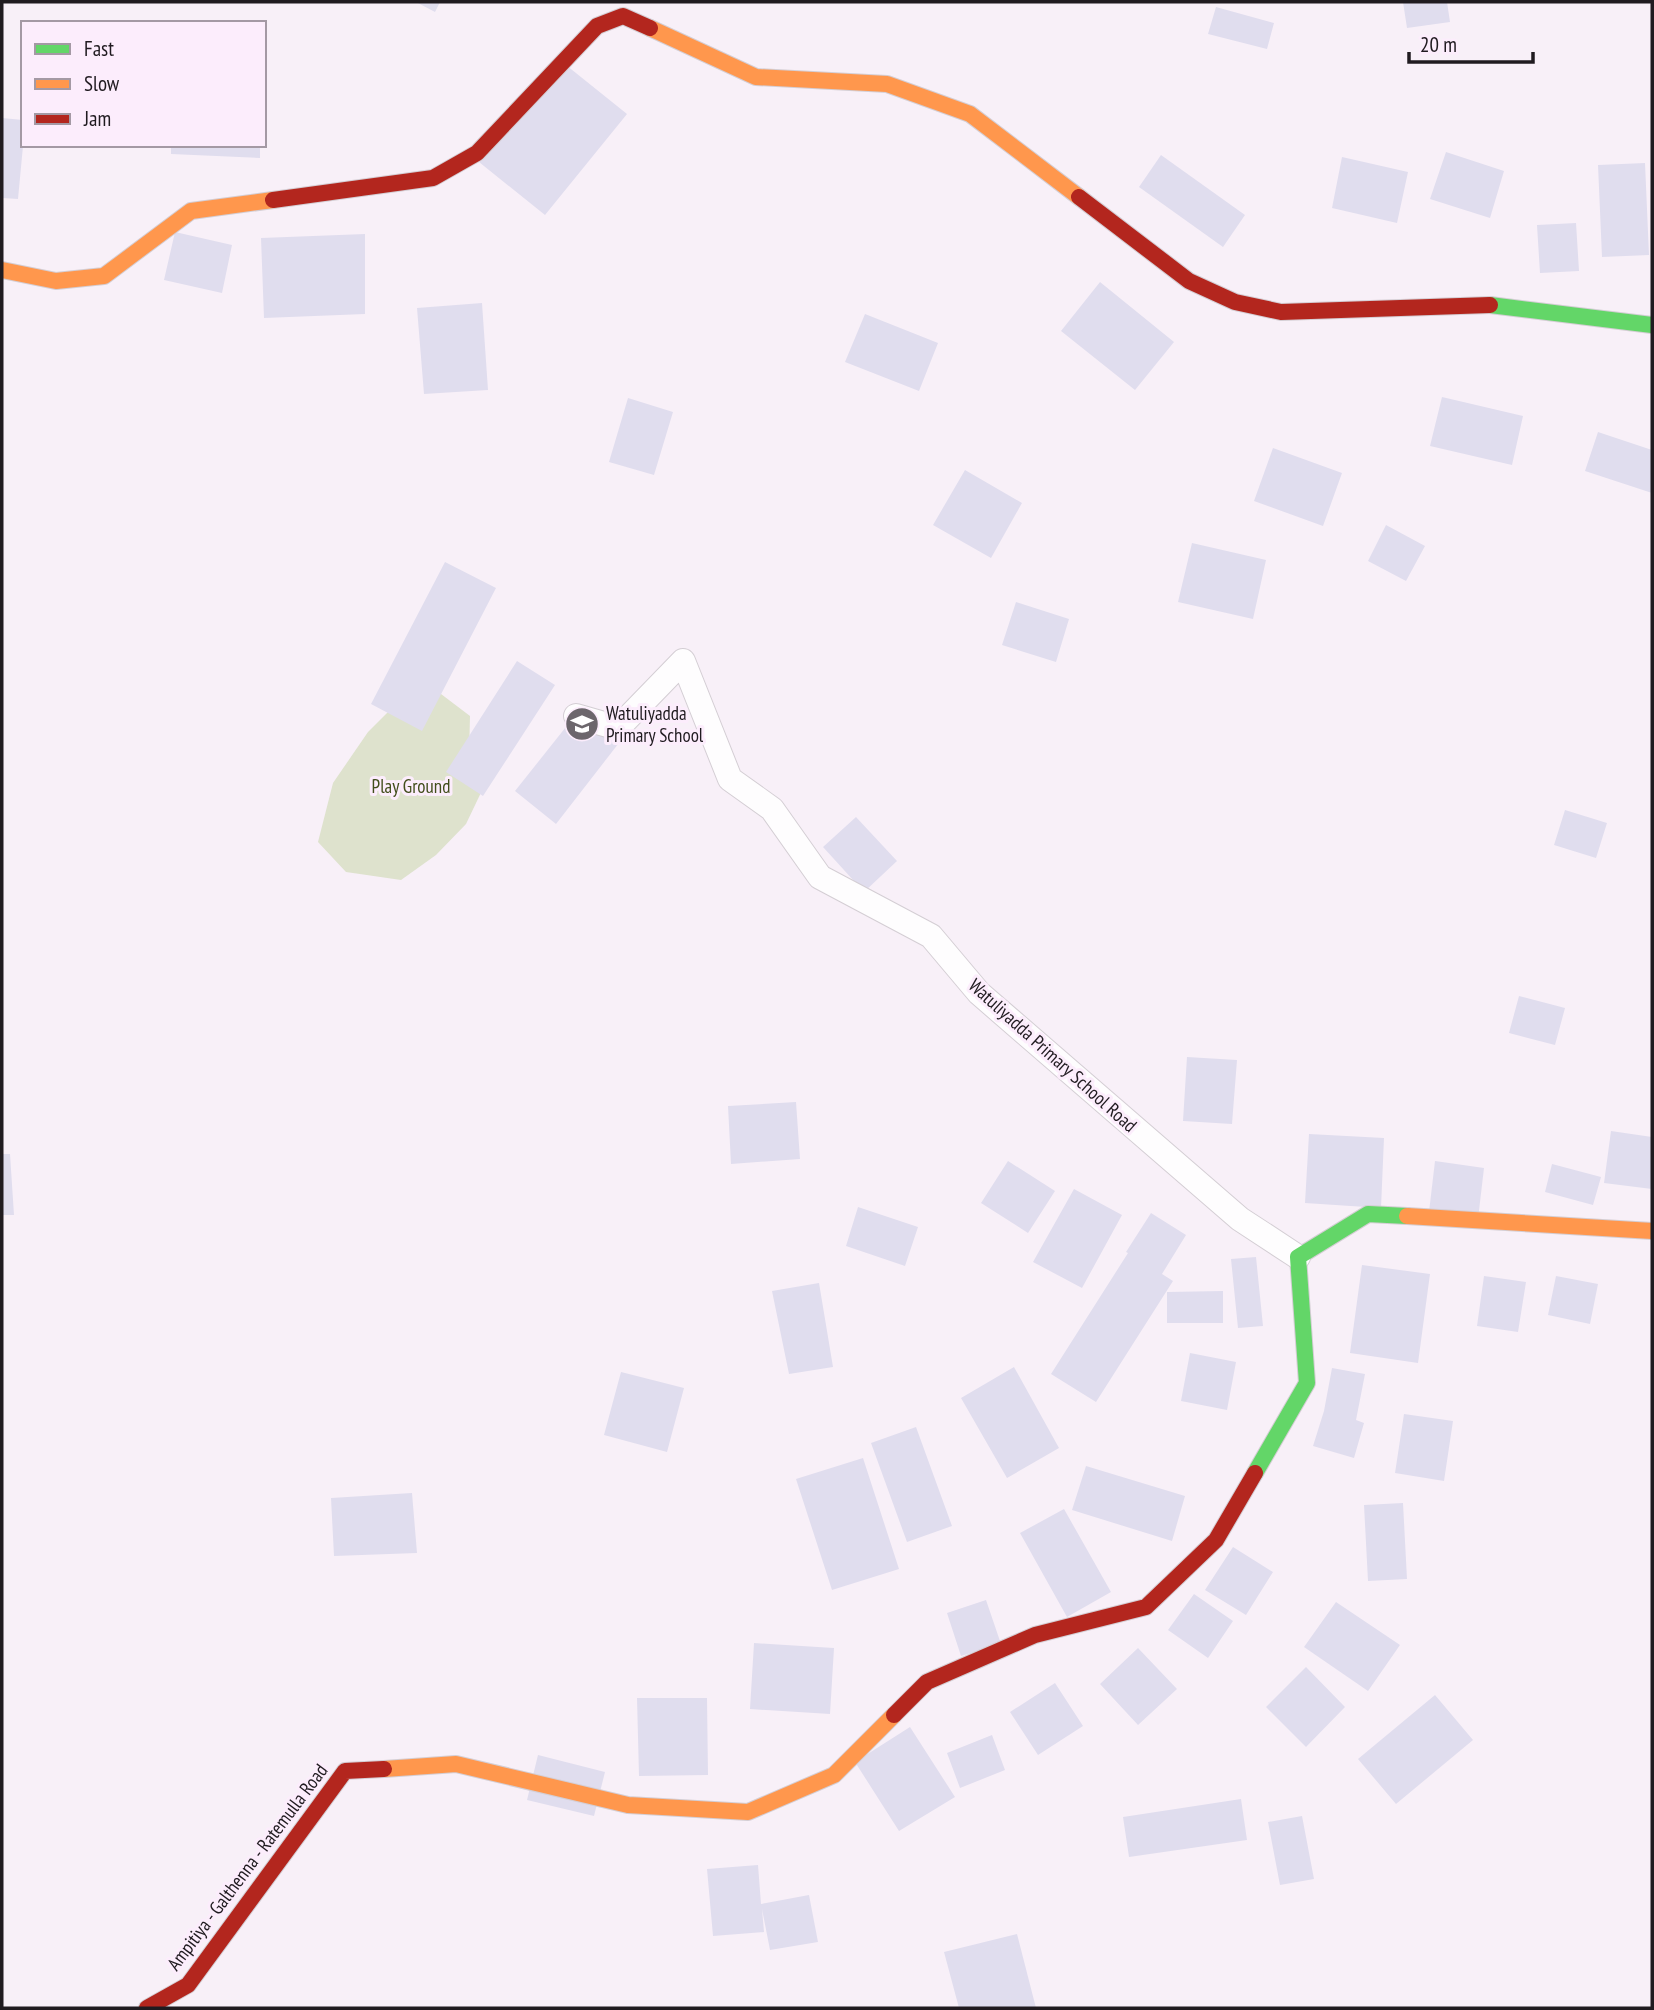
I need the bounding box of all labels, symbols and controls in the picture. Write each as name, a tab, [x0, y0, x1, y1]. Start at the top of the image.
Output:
legend	[21, 21, 266, 147]
scale bar	[1409, 21, 1533, 65]
text: 20 m	[1420, 31, 1457, 58]
text: Fast	[84, 35, 114, 62]
text: Slow	[84, 70, 120, 97]
text: Jam	[83, 105, 111, 132]
place label: Watuliyadda Primary School	[606, 701, 704, 747]
school or university icon: Watuliyadda Primary School	[563, 705, 601, 743]
park label: Play Ground	[372, 774, 450, 798]
street label: Watuliyadda Primary School Road	[964, 973, 1142, 1137]
street label: Ampitiya - Galthenna - Ratemulla Road	[161, 1759, 333, 1975]

